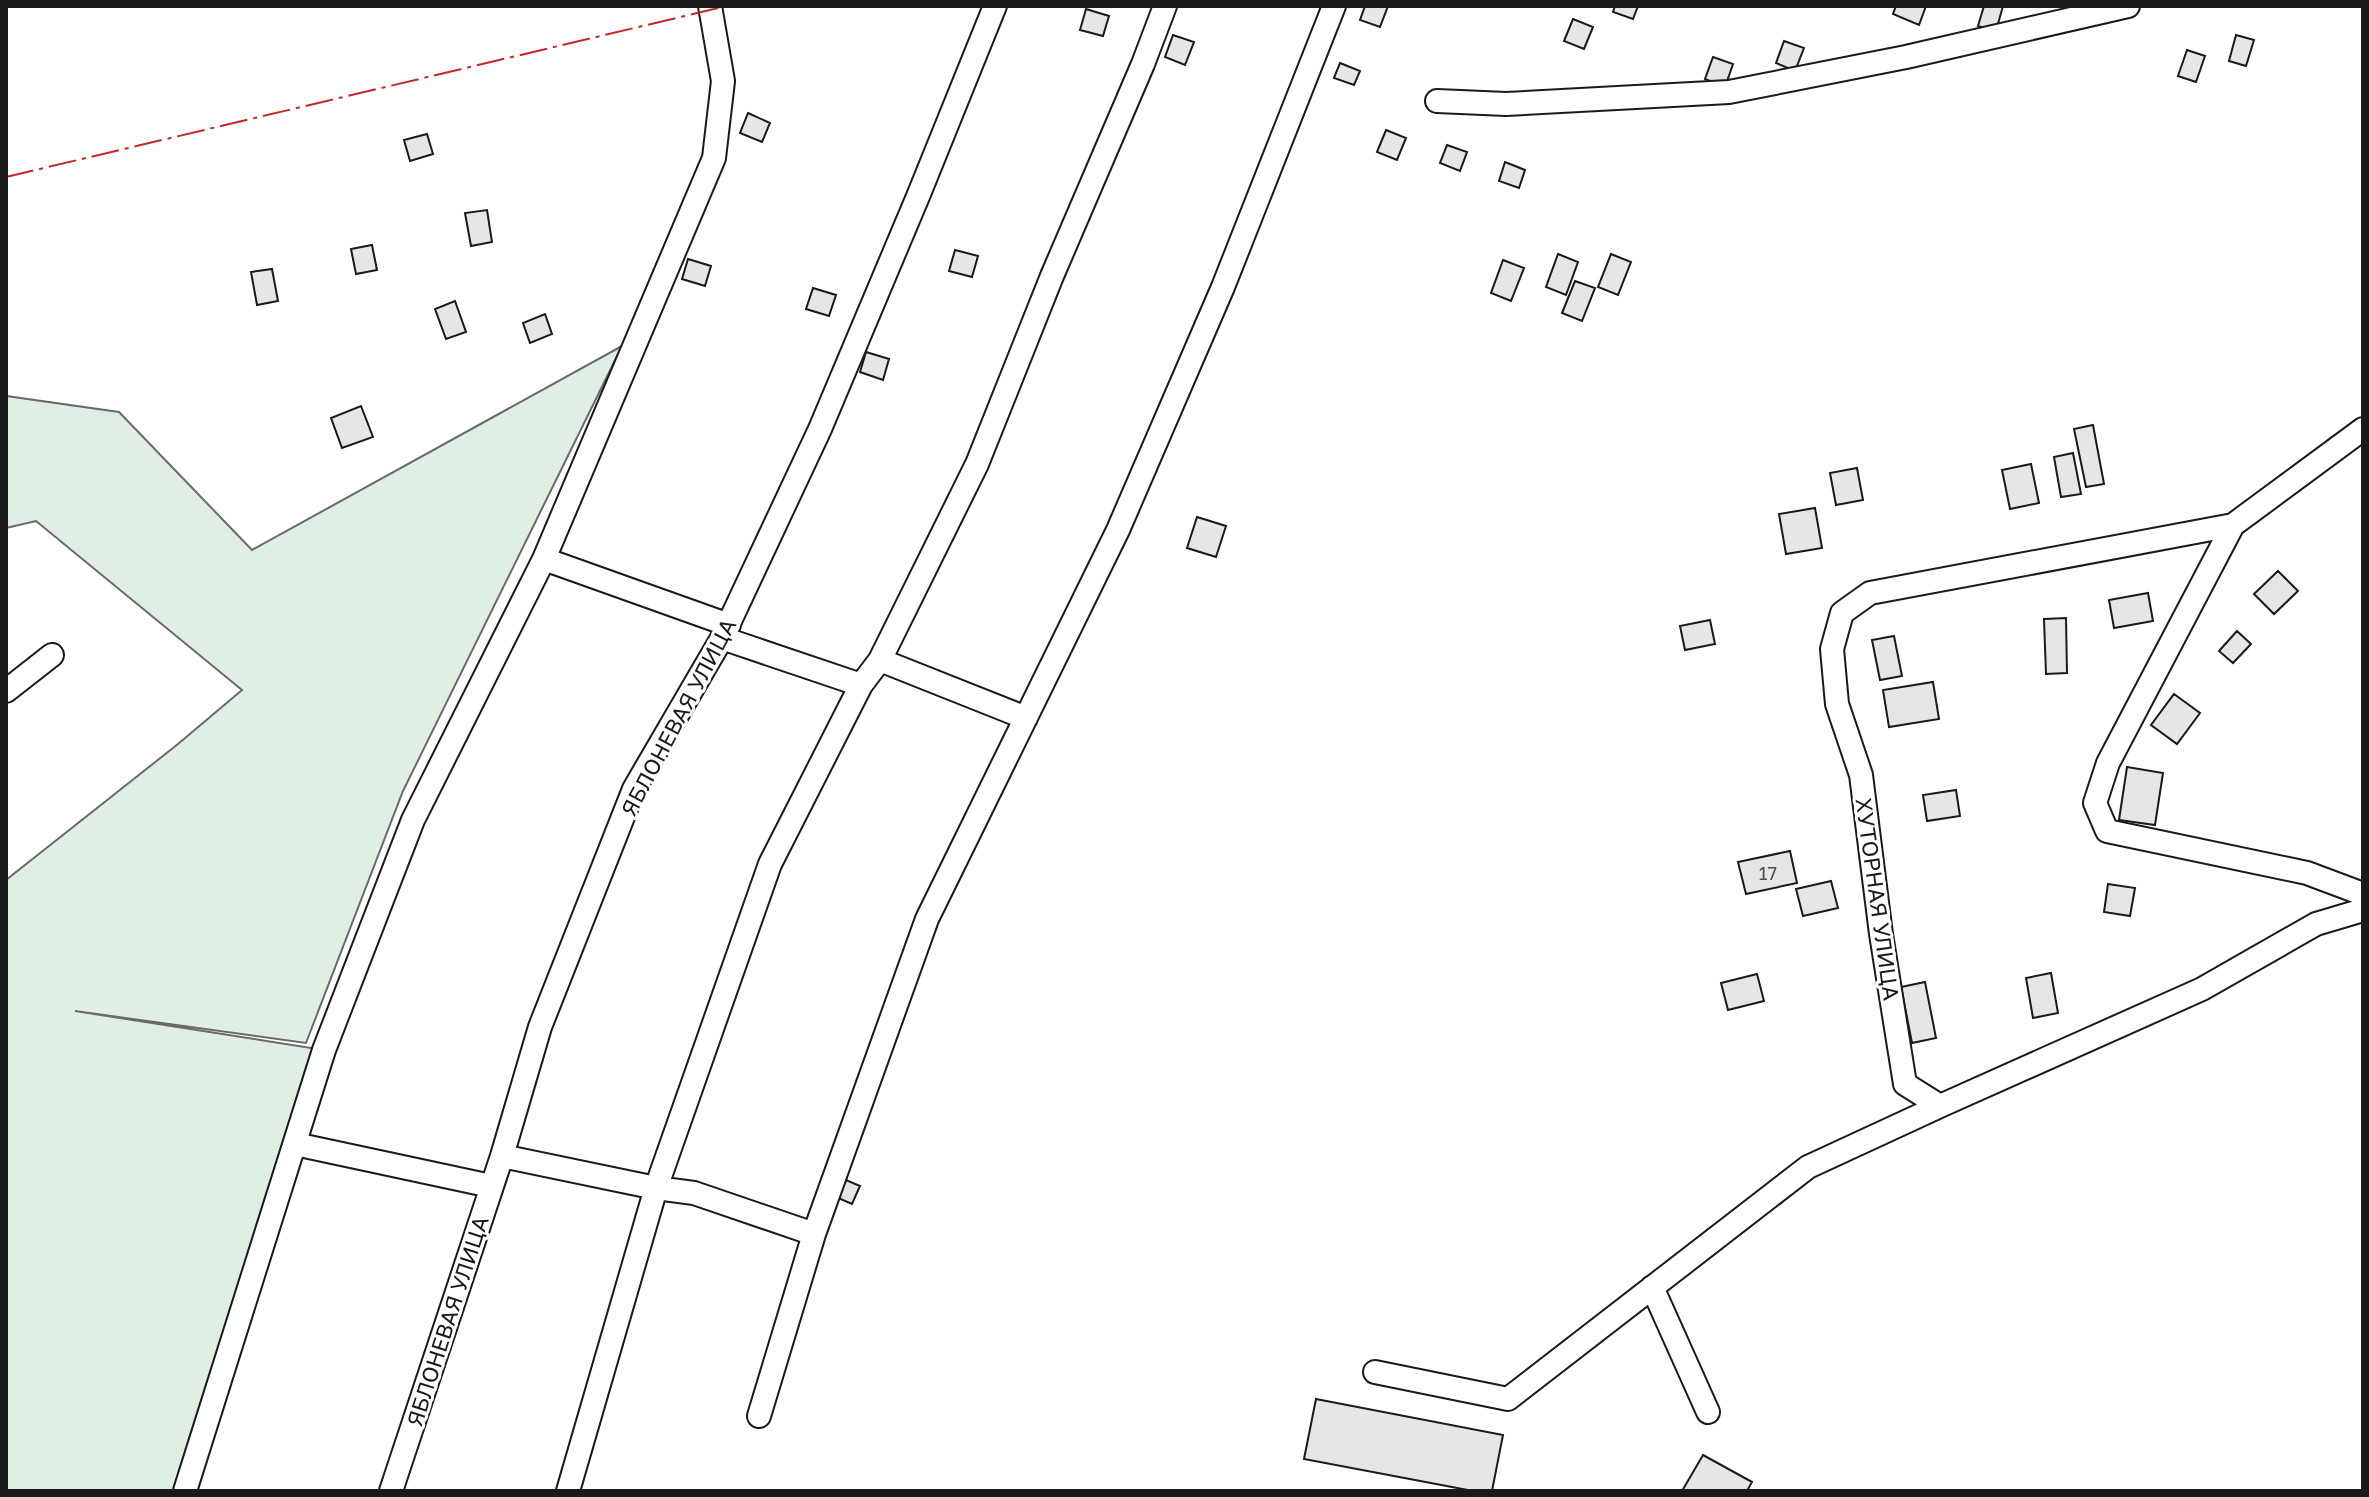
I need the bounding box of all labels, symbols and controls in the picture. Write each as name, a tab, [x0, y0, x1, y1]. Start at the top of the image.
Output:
street label: ЯБЛОНЕВАЯ УЛИЦА	[615, 614, 742, 820]
street label: ХУТОРНАЯ УЛИЦА	[1850, 796, 1906, 1002]
house number: 17	[1759, 862, 1777, 884]
street label: ЯБЛОНЕВАЯ УЛИЦА	[400, 1212, 494, 1430]

